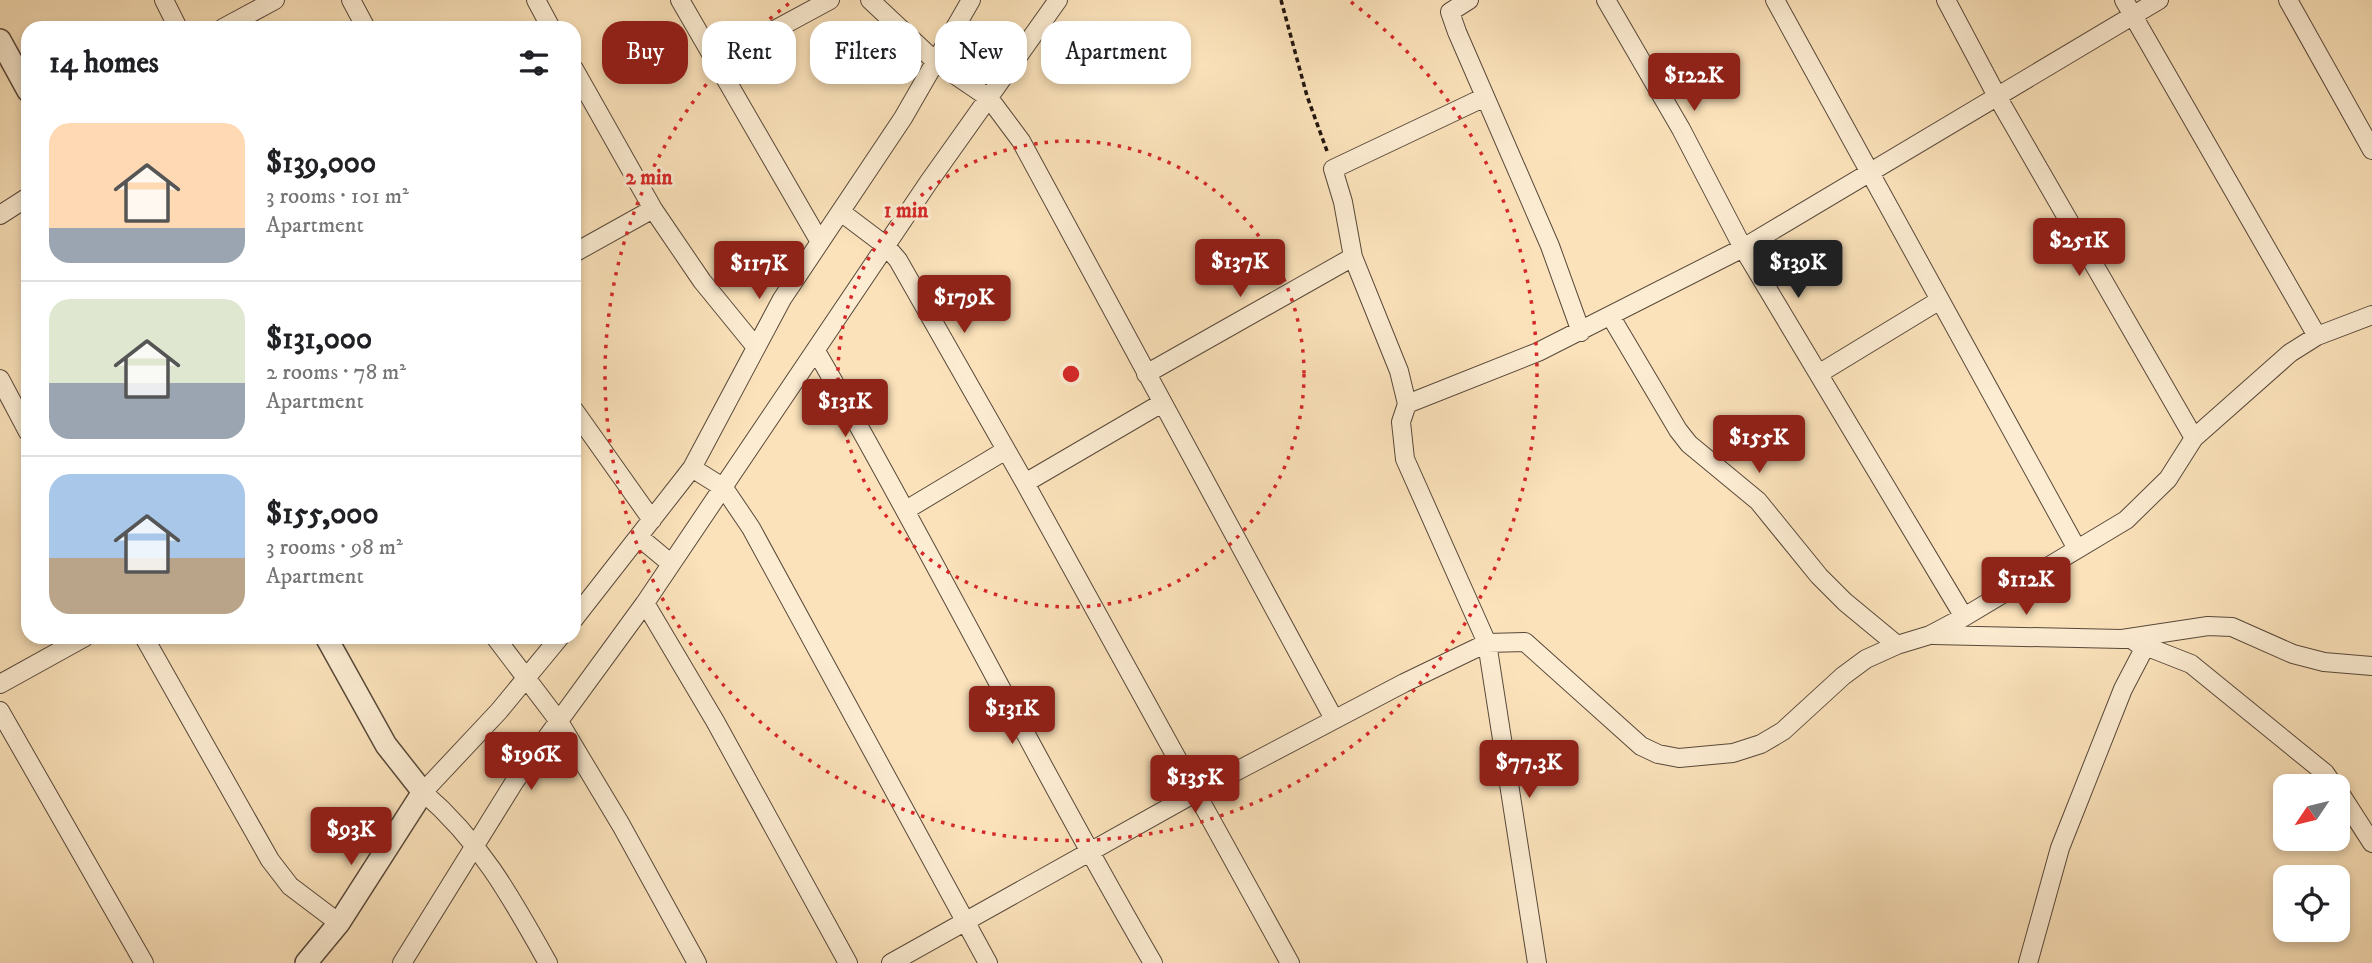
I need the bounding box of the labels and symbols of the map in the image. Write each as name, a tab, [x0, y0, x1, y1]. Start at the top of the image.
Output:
pin: $122K	[1645, 54, 1743, 113]
text: 2 min	[626, 165, 674, 191]
text: 1 min	[884, 198, 929, 224]
pin: $251K	[2030, 218, 2128, 278]
pin: $137K	[1191, 240, 1289, 299]
pin: $139K	[1749, 240, 1847, 300]
pin: $117K	[710, 242, 808, 301]
pin: $179K	[915, 276, 1013, 335]
centre of rings	[1059, 362, 1083, 386]
pin: $131K	[796, 380, 894, 439]
pin: $155K	[1710, 416, 1808, 475]
pin: $112K	[1977, 558, 2075, 617]
pin: $131K	[963, 686, 1061, 746]
pin: $196K	[482, 732, 580, 792]
pin: $77.3K	[1472, 740, 1586, 800]
pin: $135K	[1146, 756, 1244, 815]
north arrow	[2273, 774, 2350, 850]
pin: $93K	[310, 808, 392, 867]

